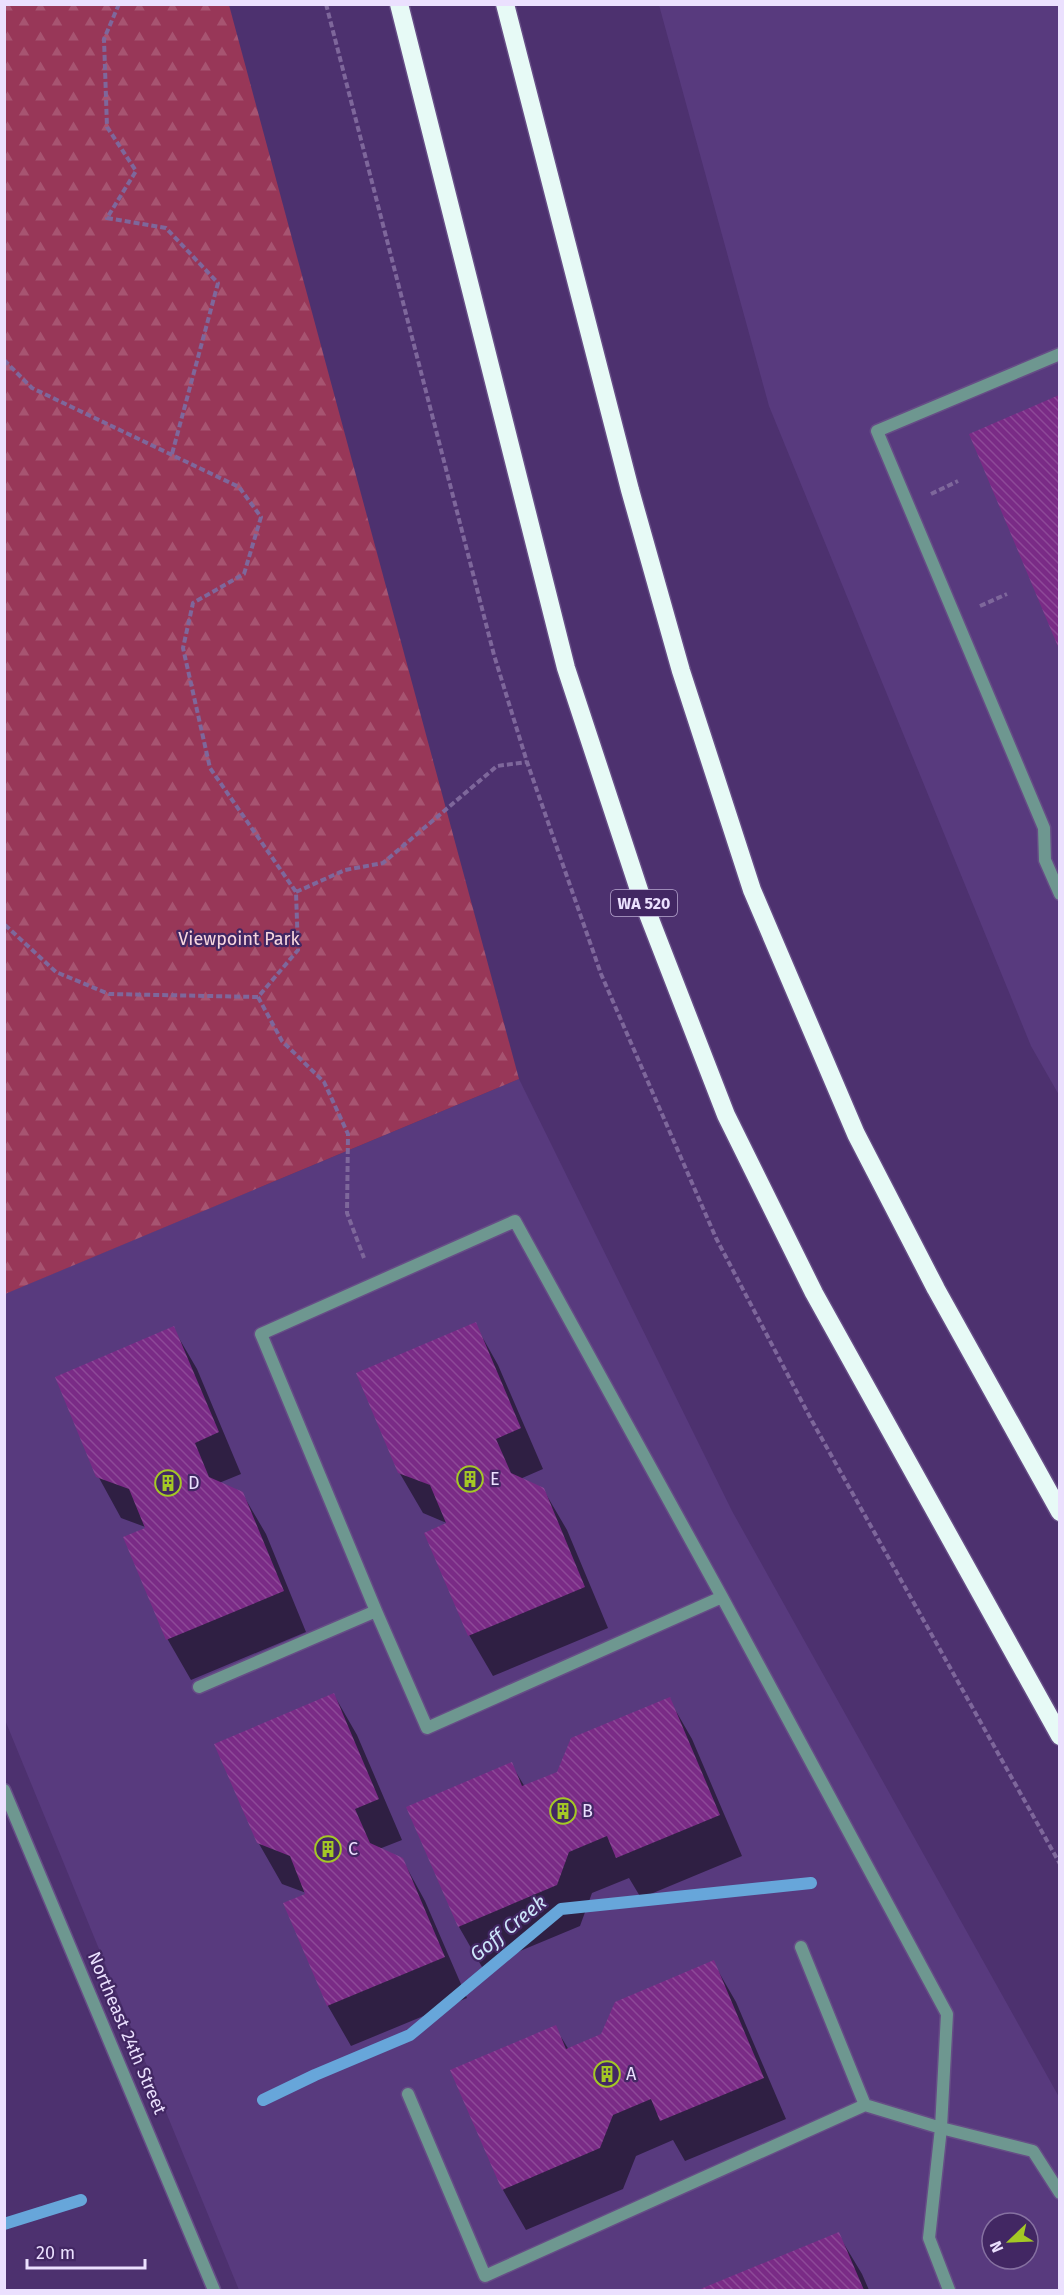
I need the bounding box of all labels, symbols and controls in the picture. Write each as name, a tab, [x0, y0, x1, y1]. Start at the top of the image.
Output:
road number: WA 520	[611, 890, 677, 916]
park label: Viewpoint Park	[178, 928, 300, 950]
building icon: E	[455, 1464, 485, 1494]
building icon: D	[153, 1468, 183, 1498]
place label: E	[490, 1468, 500, 1490]
place label: D	[188, 1472, 200, 1494]
building icon: B	[548, 1796, 578, 1826]
place label: B	[582, 1800, 593, 1822]
building icon: C	[313, 1834, 343, 1864]
place label: C	[348, 1838, 358, 1860]
water label: Goff Creek	[465, 1890, 551, 1966]
street label: Northeast 24th Street	[83, 1948, 171, 2118]
building icon: A	[592, 2059, 622, 2089]
place label: A	[626, 2063, 637, 2085]
north arrow	[980, 2211, 1040, 2271]
scale bar	[27, 2232, 146, 2270]
text: N	[986, 2238, 1007, 2255]
text: 20 m	[36, 2242, 75, 2264]

